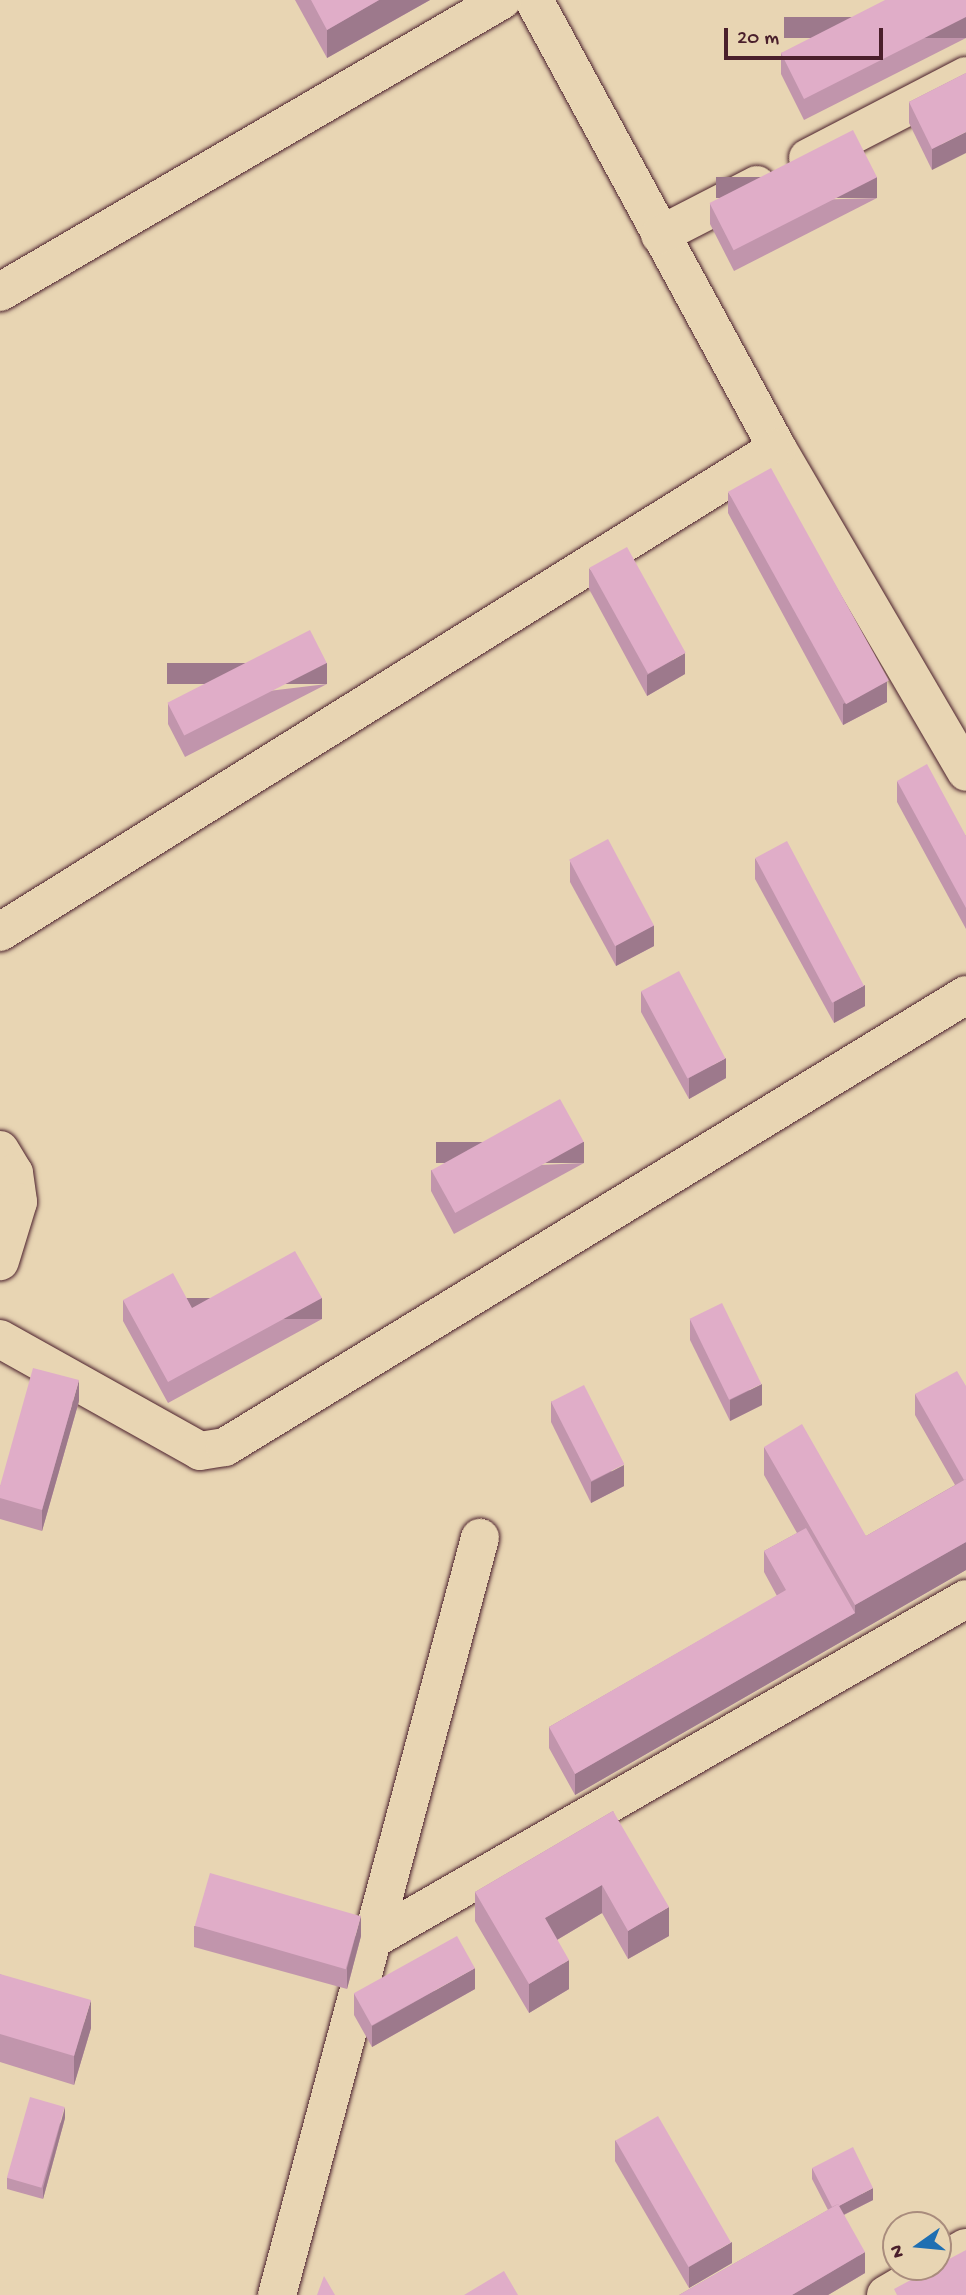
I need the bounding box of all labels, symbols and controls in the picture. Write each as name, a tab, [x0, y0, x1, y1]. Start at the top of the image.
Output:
scale bar	[728, 14, 887, 58]
text: 20 m	[737, 27, 779, 52]
north arrow	[882, 2211, 952, 2281]
text: N	[885, 2242, 911, 2260]

